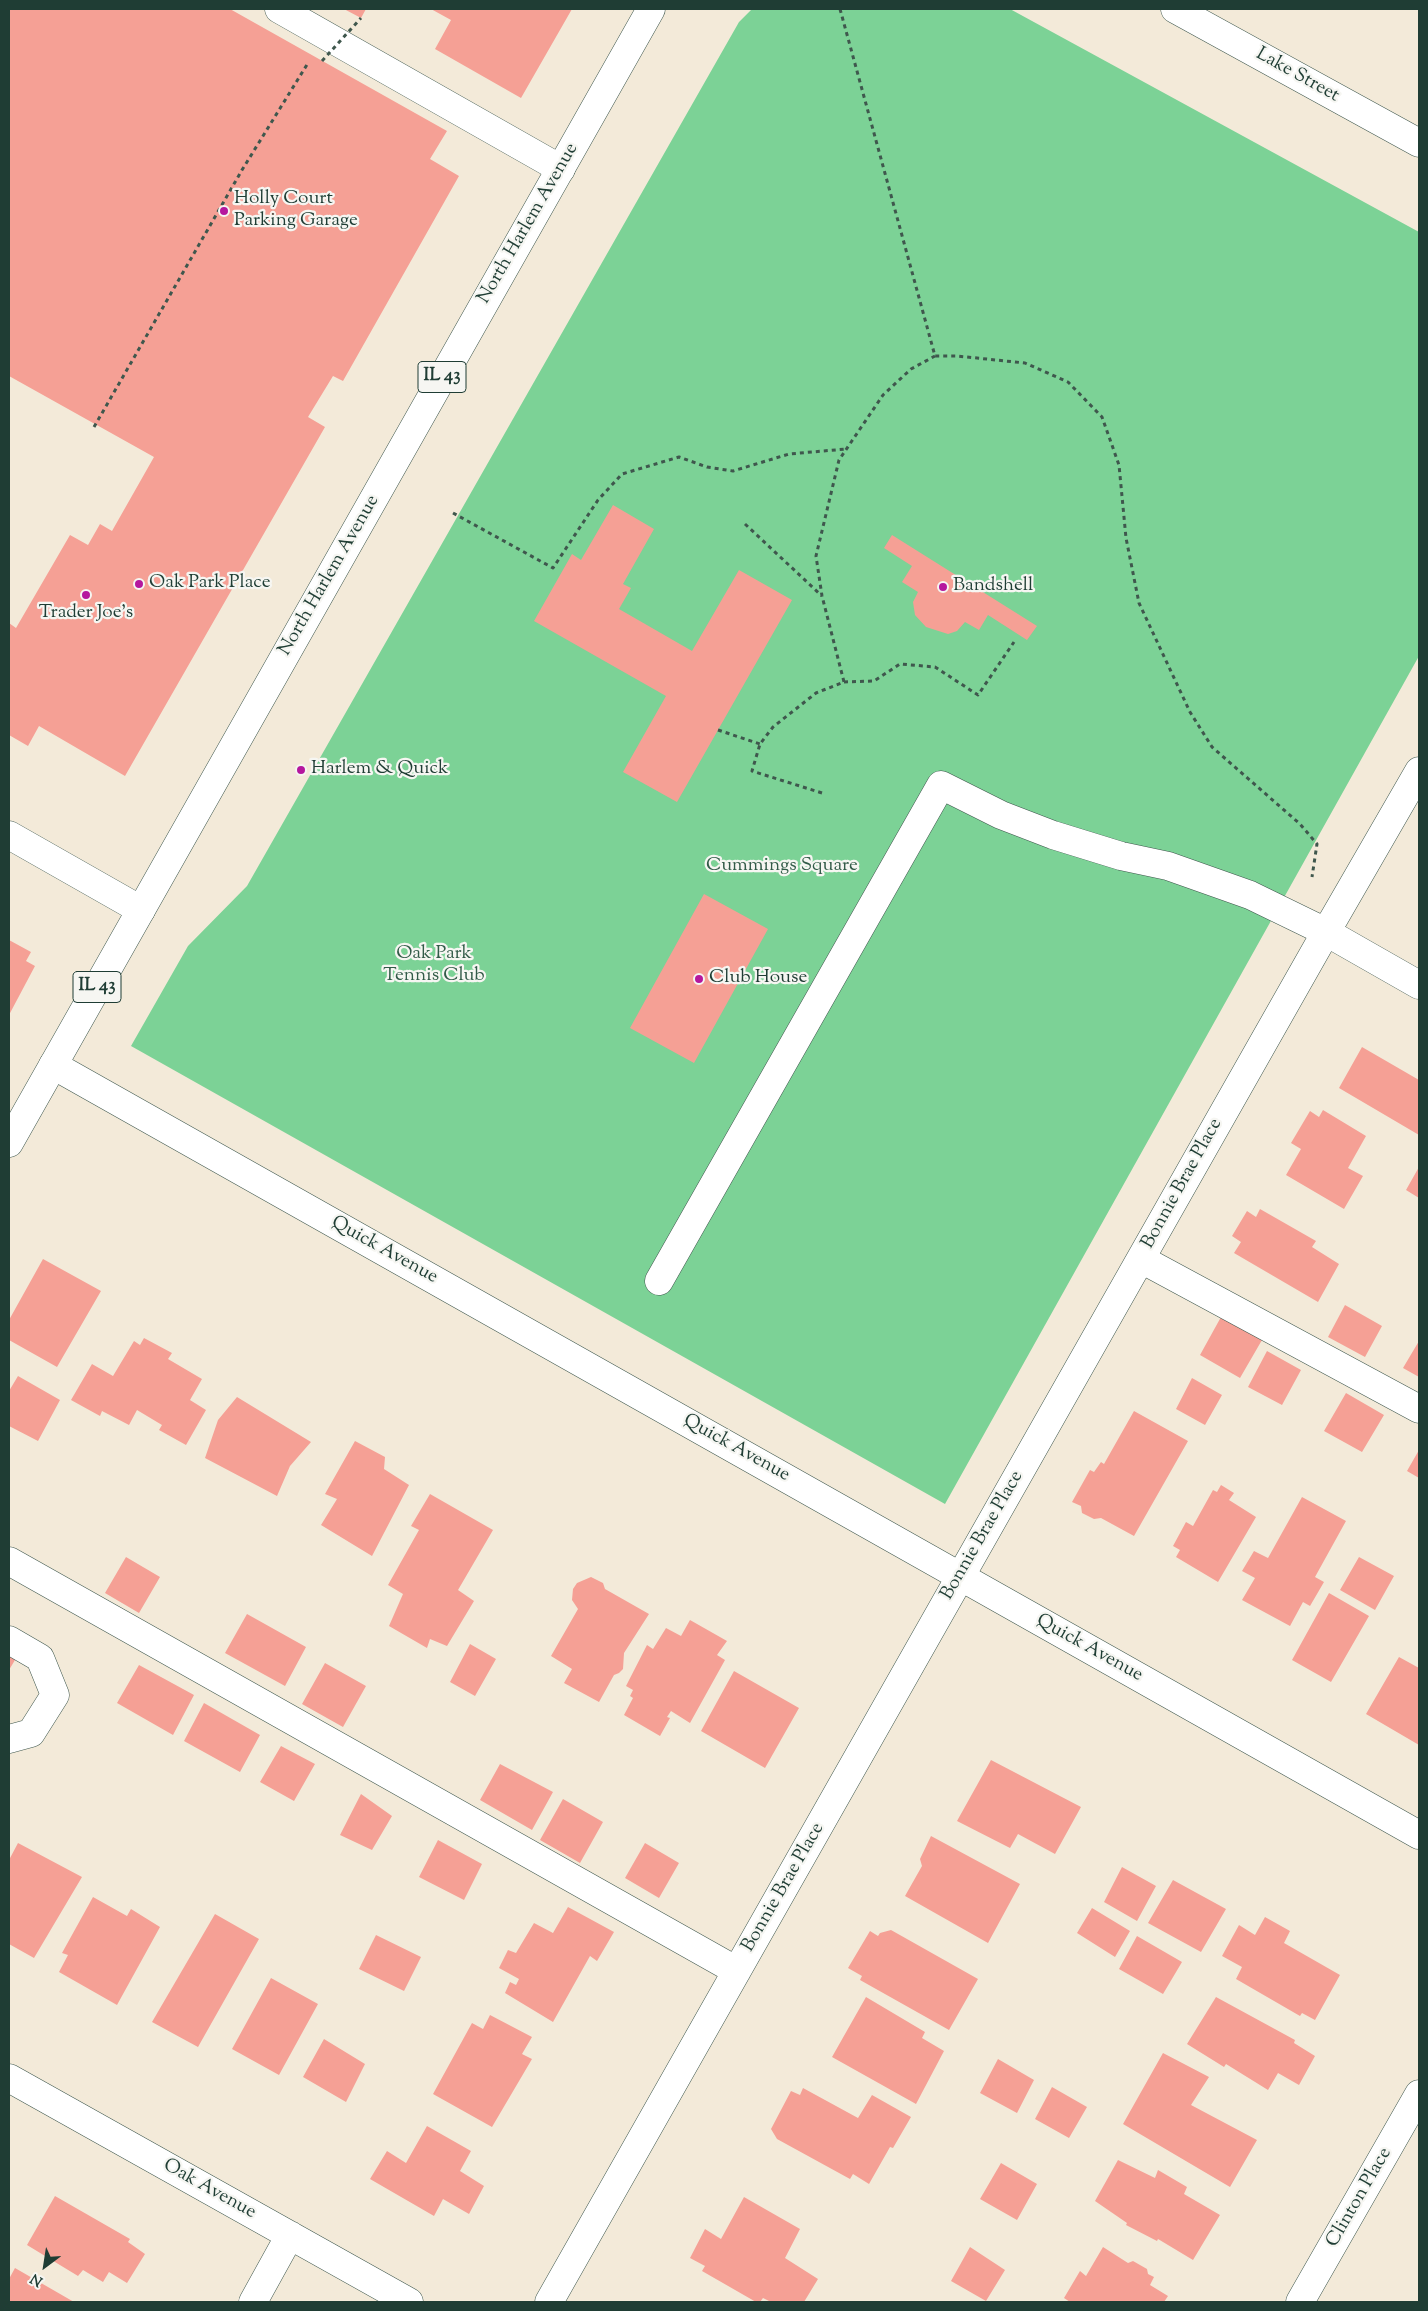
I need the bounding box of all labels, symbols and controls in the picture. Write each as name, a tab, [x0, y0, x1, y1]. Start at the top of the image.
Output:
street label: Lake Street	[1251, 44, 1343, 108]
street label: North Harlem Avenue	[474, 140, 584, 308]
place label: Holly Court Parking Garage	[234, 189, 358, 233]
marker: Holly Court Parking Garage	[218, 205, 230, 217]
road number: IL 43	[418, 362, 466, 392]
street label: North Harlem Avenue	[275, 492, 385, 660]
place label: Oak Park Place	[149, 573, 271, 595]
place label: Bandshell	[953, 576, 1033, 598]
marker: Oak Park Place	[133, 578, 145, 590]
marker: Bandshell	[937, 581, 949, 593]
marker: Trader Joe's	[80, 589, 92, 601]
place label: Trader Joe's	[39, 603, 133, 625]
place label: Harlem & Quick	[311, 759, 448, 781]
marker: Harlem & Quick	[295, 764, 307, 776]
park label: Cummings Square	[706, 856, 858, 878]
park label: Oak Park Tennis Club	[383, 944, 485, 988]
place label: Club House	[709, 968, 807, 990]
road number: IL 43	[73, 972, 121, 1002]
marker: Club House	[693, 973, 705, 985]
street label: Bonnie Brae Place	[1138, 1115, 1228, 1253]
street label: Quick Avenue	[327, 1212, 441, 1290]
street label: Quick Avenue	[679, 1410, 793, 1488]
street label: Bonnie Brae Place	[937, 1467, 1029, 1605]
street label: Quick Avenue	[1032, 1610, 1146, 1688]
street label: Bonnie Brae Place	[738, 1819, 830, 1957]
street label: Clinton Place	[1322, 2144, 1398, 2252]
street label: Oak Avenue	[158, 2155, 260, 2225]
north arrow	[20, 2241, 70, 2291]
text: N	[27, 2267, 47, 2290]

